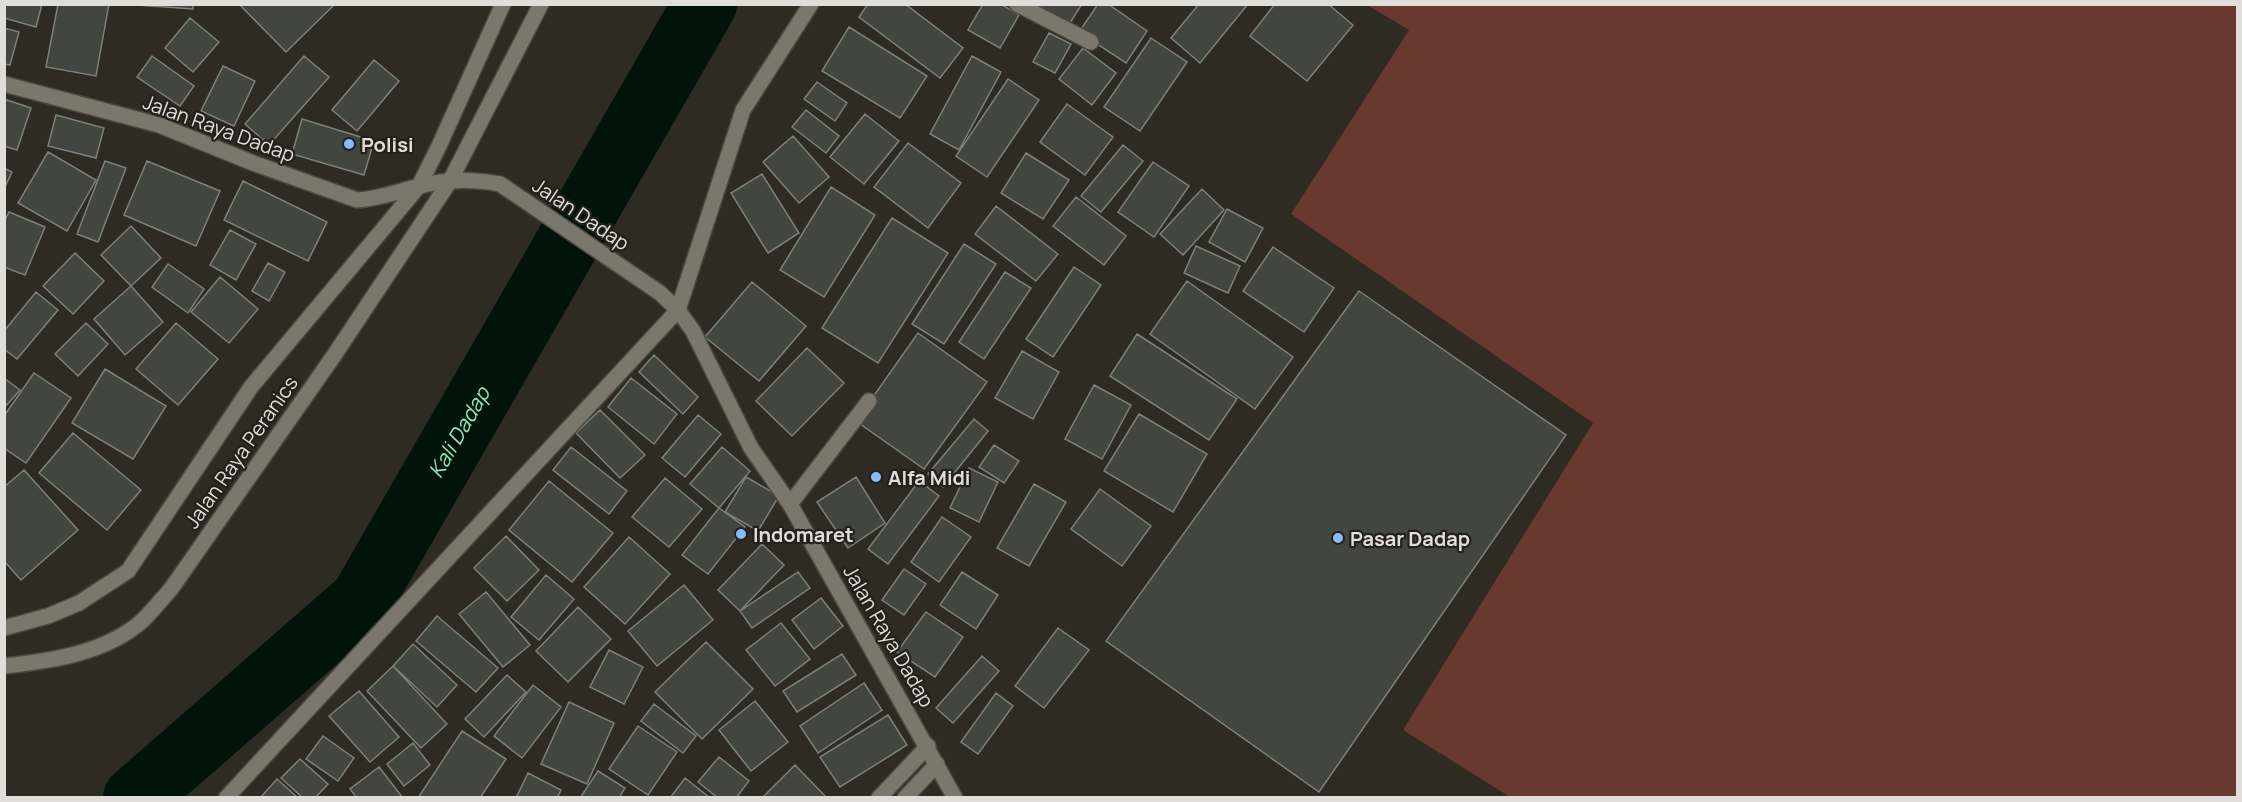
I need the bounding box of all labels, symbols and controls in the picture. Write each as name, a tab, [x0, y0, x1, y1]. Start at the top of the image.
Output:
street label: Jalan Raya Dadap	[139, 88, 299, 168]
place label: Polisi	[361, 131, 414, 158]
marker: Polisi	[342, 137, 356, 151]
street label: Jalan Dadap	[527, 172, 635, 256]
street label: Jalan Raya Peranics	[178, 370, 304, 534]
water label: Kali Dadap	[421, 380, 497, 483]
place label: Alfa Midi	[888, 464, 970, 491]
marker: Alfa Midi	[869, 470, 883, 484]
place label: Indomaret	[753, 521, 854, 548]
place label: Pasar Dadap	[1350, 525, 1470, 552]
marker: Indomaret	[734, 527, 748, 541]
marker: Pasar Dadap	[1331, 531, 1345, 545]
street label: Jalan Raya Dadap	[837, 560, 941, 712]

